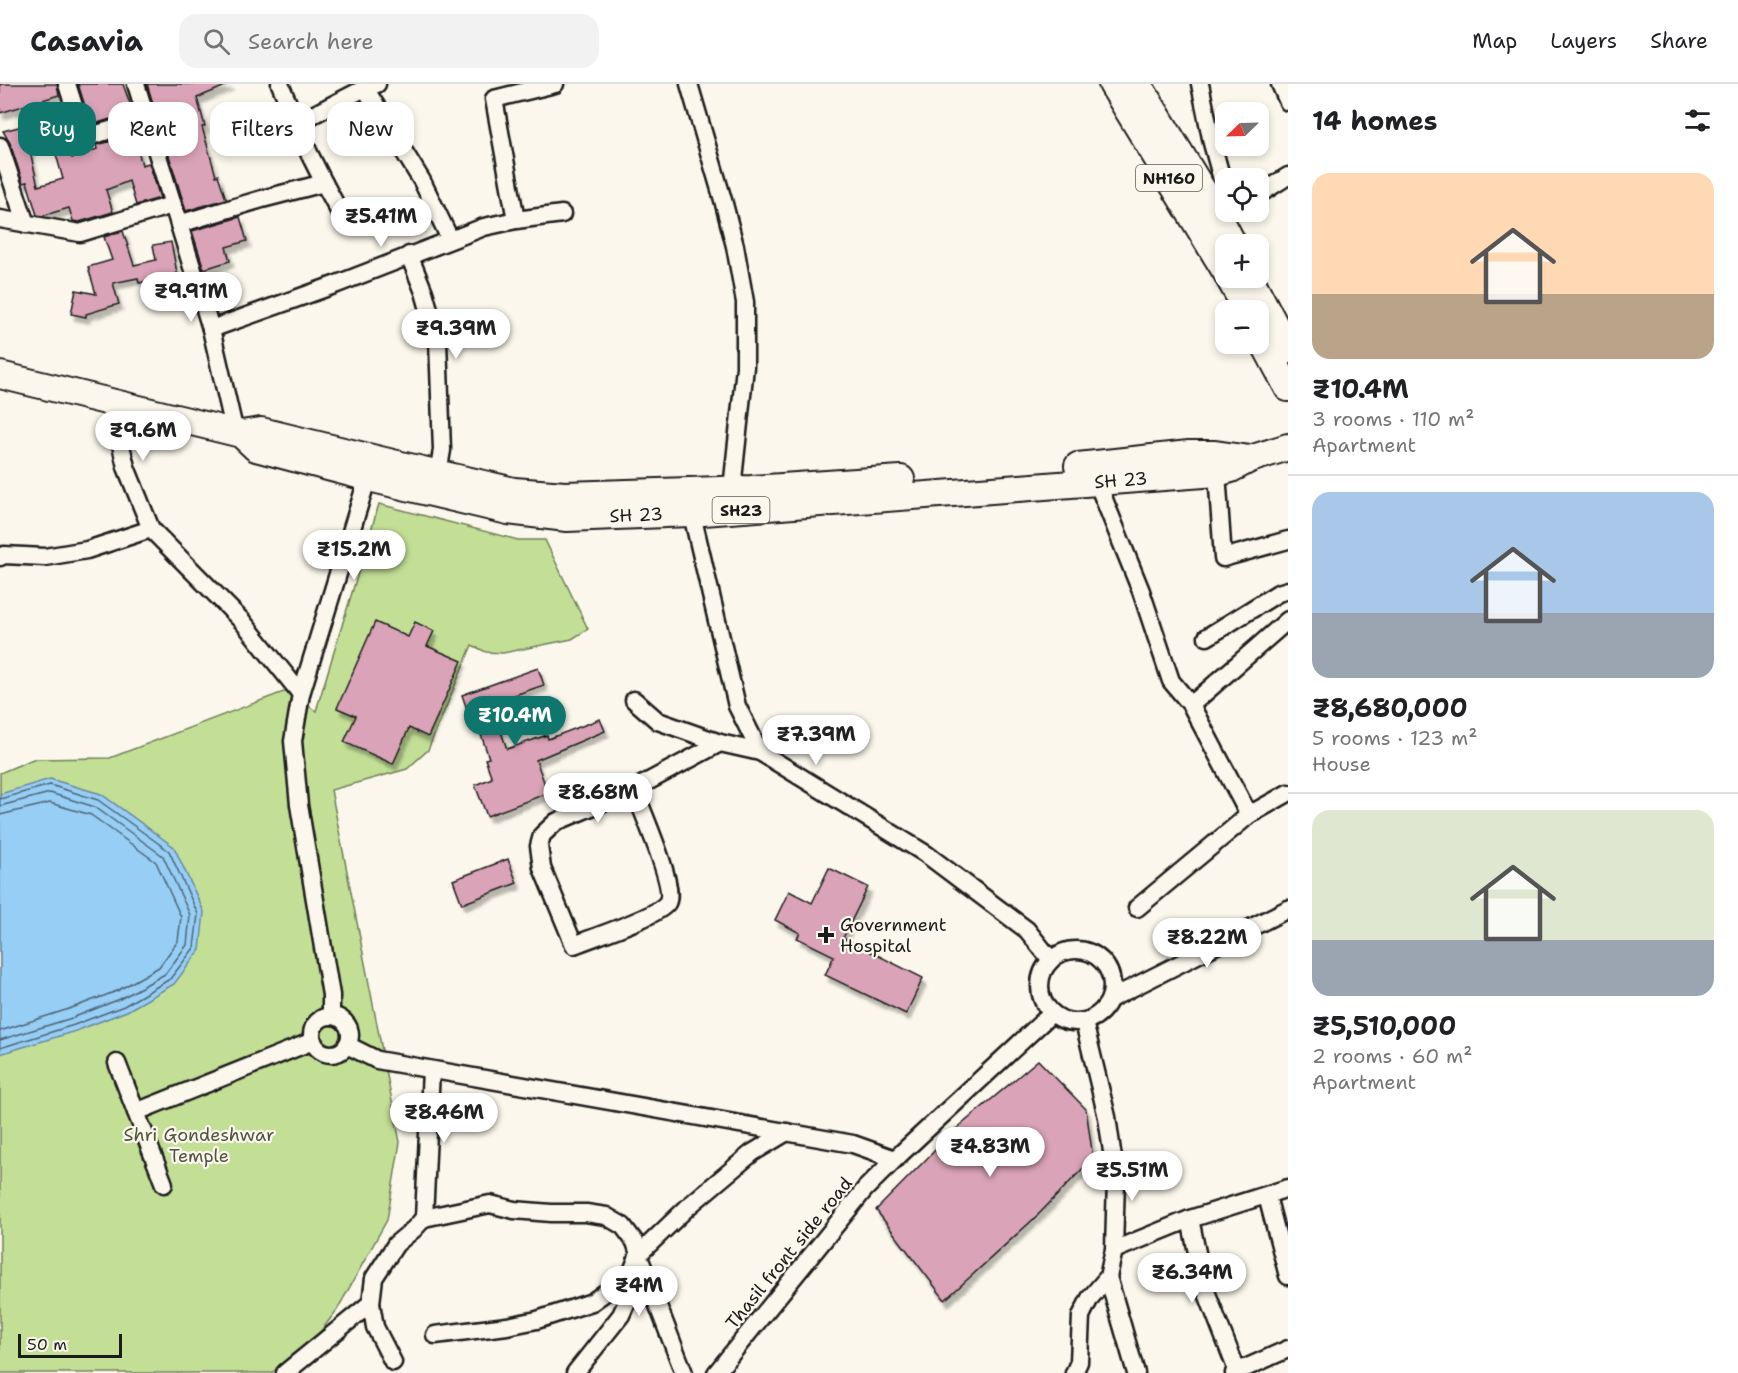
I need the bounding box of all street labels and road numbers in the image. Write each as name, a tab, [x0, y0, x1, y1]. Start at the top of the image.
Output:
road number: NH160	[1136, 165, 1202, 191]
street label: SH 23	[1093, 466, 1148, 494]
road number: SH23	[712, 497, 770, 523]
street label: SH 23	[609, 502, 663, 528]
street label: Thasil front side road	[720, 1172, 858, 1334]

